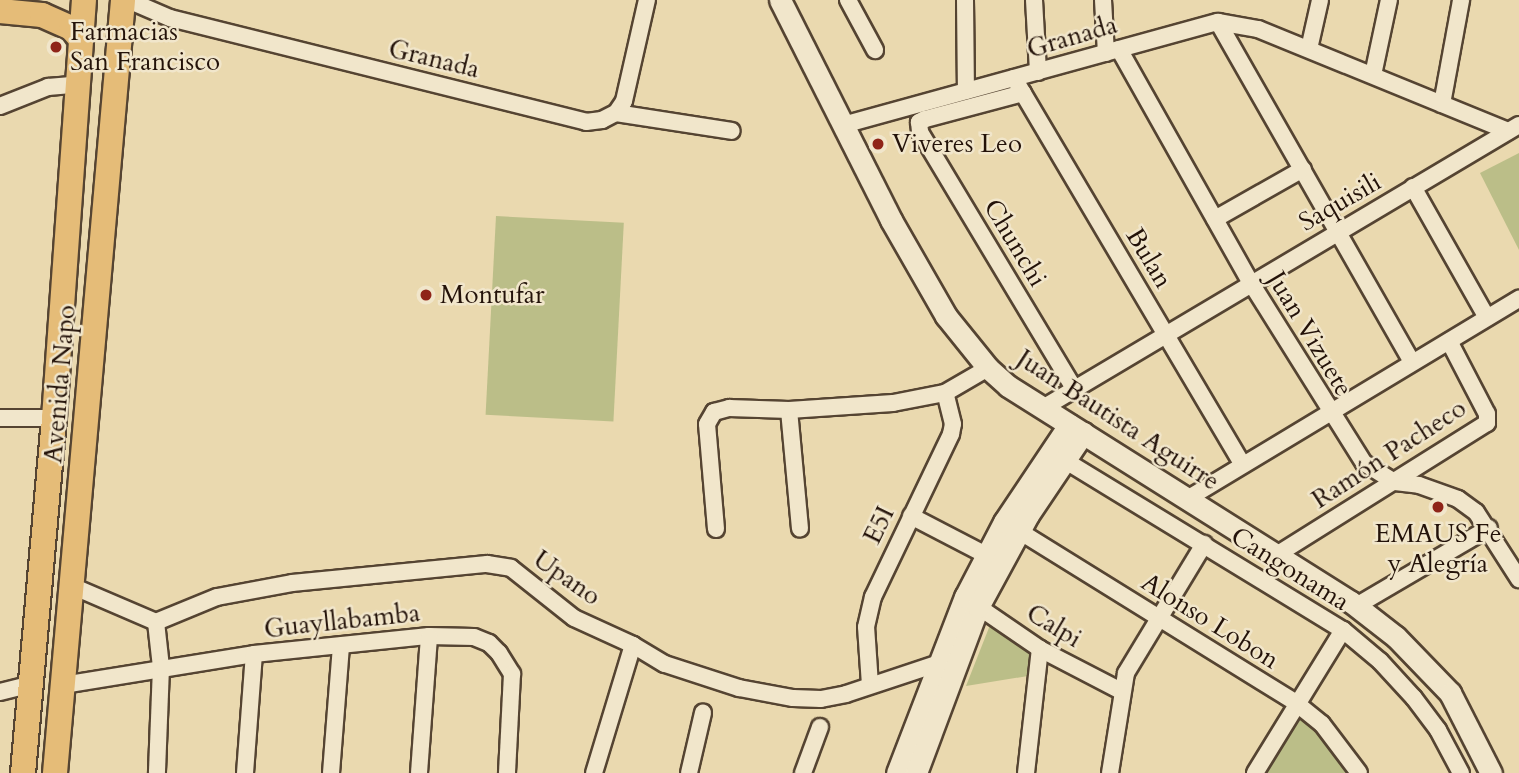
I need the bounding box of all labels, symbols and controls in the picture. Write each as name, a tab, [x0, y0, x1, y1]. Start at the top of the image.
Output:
street label: Granada	[1023, 9, 1121, 65]
place label: Farmacias San Francisco	[70, 16, 220, 78]
street label: Granada	[385, 33, 483, 85]
marker: Farmacias San Francisco	[48, 39, 64, 55]
place label: Viveres Leo	[892, 128, 1022, 160]
marker: Viveres Leo	[870, 136, 886, 152]
street label: Saquisili	[1293, 166, 1387, 238]
street label: Chunchi	[977, 194, 1053, 292]
street label: Bulan	[1119, 222, 1179, 294]
street label: Juan Vizuete	[1261, 266, 1359, 402]
place label: Montufar	[440, 279, 544, 311]
marker: Montufar	[418, 287, 434, 303]
street label: Avenida Napo	[38, 303, 82, 465]
street label: Juan Bautista Aguirre	[1011, 343, 1225, 497]
street label: Ramón Pacheco	[1306, 393, 1472, 515]
marker: EMAUS Fe y Alegría	[1430, 499, 1446, 515]
street label: E5I	[857, 501, 901, 549]
place label: EMAUS Fe y Alegría	[1375, 518, 1501, 580]
street label: Cangonama	[1225, 520, 1355, 618]
street label: Upano	[527, 544, 607, 612]
street label: Alonso Lobon	[1135, 566, 1285, 676]
street label: Guayllabamba	[262, 597, 422, 645]
street label: Calpi	[1021, 597, 1087, 655]

